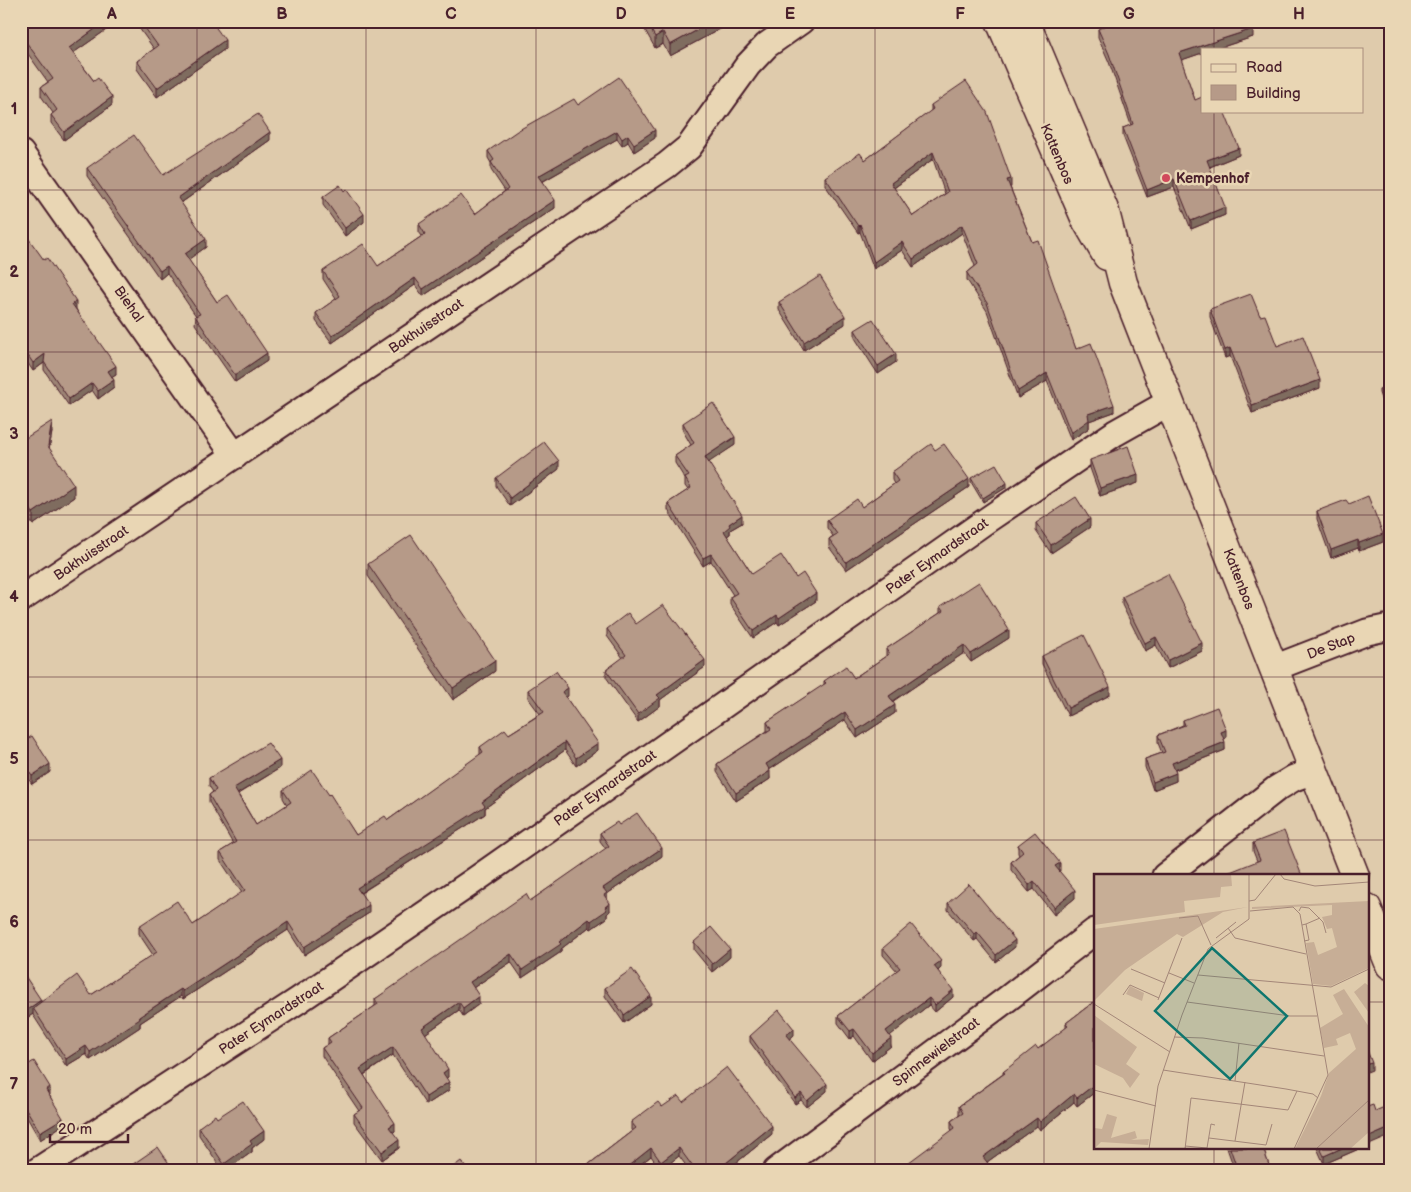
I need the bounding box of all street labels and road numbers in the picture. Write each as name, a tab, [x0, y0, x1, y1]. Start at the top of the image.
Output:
street label: Kattenbos	[1037, 121, 1077, 187]
street label: Biehal	[111, 283, 147, 325]
street label: Bakhuisstraat	[386, 294, 467, 357]
street label: Pater Eymardstraat	[882, 514, 992, 598]
street label: Bakhuisstraat	[51, 521, 132, 584]
street label: Kattenbos	[1220, 546, 1258, 612]
street label: De Stap	[1305, 629, 1357, 663]
street label: Pater Eymardstraat	[550, 746, 660, 830]
street label: Pater Eymardstraat	[216, 977, 327, 1058]
street label: Spinnewielstraat	[889, 1013, 983, 1090]

